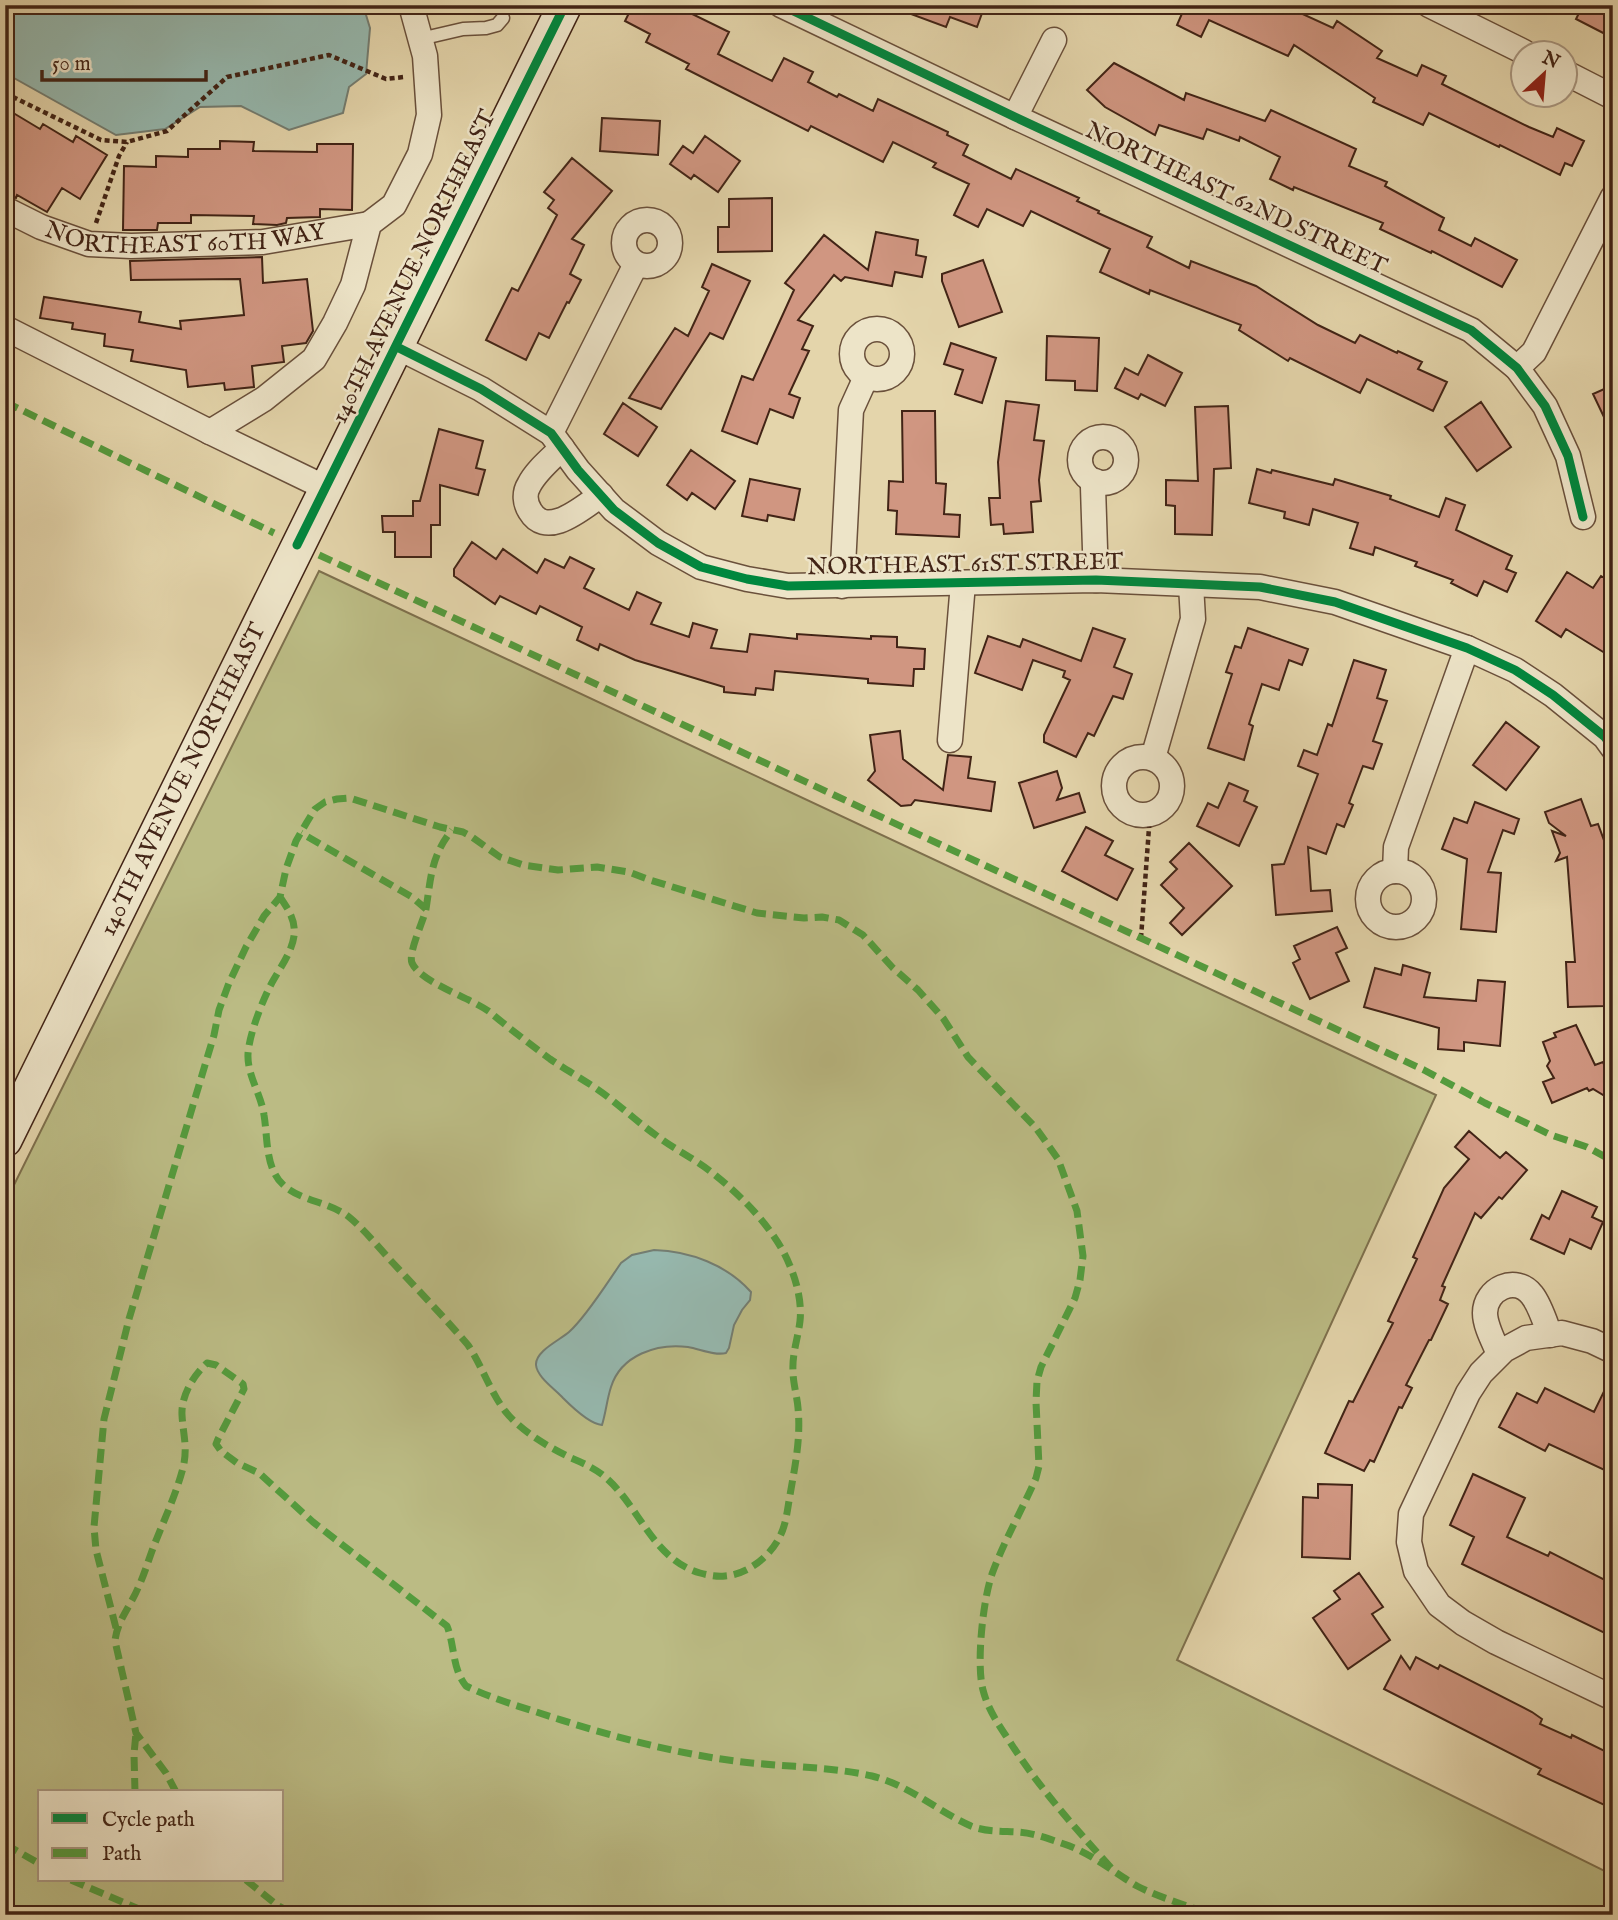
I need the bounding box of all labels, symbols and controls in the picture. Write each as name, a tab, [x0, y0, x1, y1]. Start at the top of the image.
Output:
scale bar	[42, 38, 206, 82]
north arrow	[1510, 38, 1580, 108]
text: N	[1537, 46, 1564, 75]
text: 50 m	[52, 51, 91, 78]
street label: 140TH AVENUE NORTHEAST	[324, 105, 504, 429]
street label: NORTHEAST 62ND STREET	[1080, 115, 1392, 283]
street label: NORTHEAST 60TH WAY	[41, 214, 330, 262]
street label: NORTHEAST 61ST STREET	[807, 547, 1124, 583]
street label: 140TH AVENUE NORTHEAST	[93, 617, 273, 941]
legend	[38, 1790, 284, 1882]
text: Cycle path	[102, 1807, 195, 1834]
text: Path	[102, 1841, 141, 1868]

